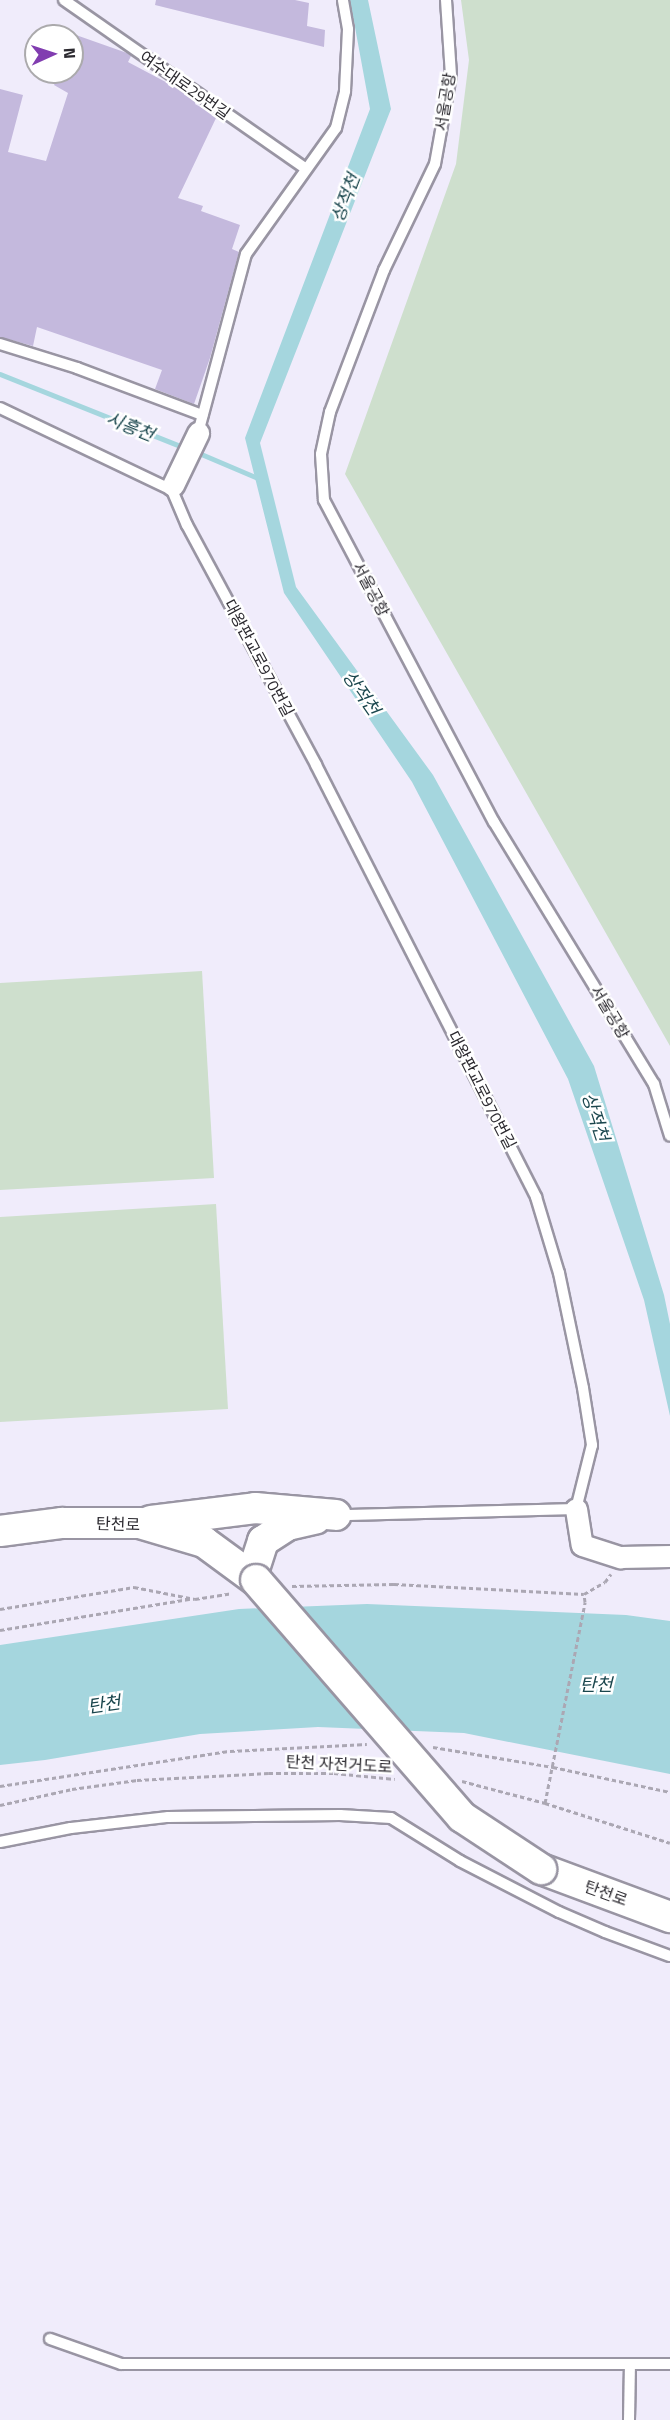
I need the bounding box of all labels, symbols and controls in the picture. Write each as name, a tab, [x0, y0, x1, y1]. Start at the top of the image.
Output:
north arrow	[24, 24, 84, 84]
text: N	[58, 47, 82, 59]
street label: 여수대로29번길	[136, 47, 234, 123]
street label: 서울공항	[431, 71, 459, 133]
water label: 상적천	[327, 171, 365, 225]
water label: 시흥천	[103, 408, 157, 446]
street label: 서울공항	[349, 558, 393, 620]
street label: 대왕판교로970번길	[220, 596, 298, 720]
water label: 상적천	[338, 666, 384, 720]
street label: 서울공항	[587, 982, 633, 1042]
street label: 대왕판교로970번길	[444, 1028, 520, 1152]
water label: 상적천	[577, 1090, 613, 1144]
street label: 탄천로	[96, 1514, 140, 1534]
water label: 탄천	[579, 1674, 613, 1696]
water label: 탄천	[86, 1692, 122, 1718]
street label: 탄천 자전거도로	[285, 1752, 393, 1776]
street label: 탄천로	[582, 1876, 630, 1910]

